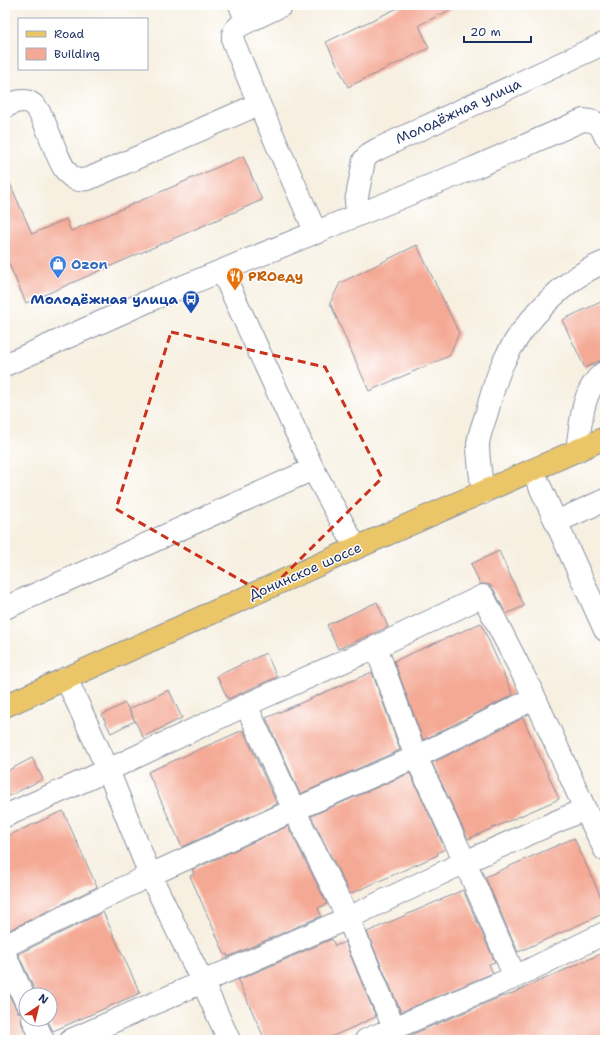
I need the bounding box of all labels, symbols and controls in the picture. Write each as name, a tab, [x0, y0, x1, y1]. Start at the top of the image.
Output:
legend	[18, 18, 148, 70]
scale bar	[464, 18, 531, 44]
text: 20 m	[470, 24, 501, 40]
text: Road	[54, 26, 85, 42]
text: Building	[54, 46, 100, 62]
street label: Молодёжная улица	[392, 74, 524, 148]
shop icon: Ozon	[48, 254, 68, 279]
place label: Ozon	[71, 255, 108, 273]
restaurant icon: PROеду	[225, 266, 245, 291]
place label: PROеду	[248, 267, 303, 285]
bus stop icon: Молодёжная улица	[181, 289, 201, 314]
place label: Молодёжная улица	[30, 290, 178, 308]
street label: Донинское шоссе	[246, 538, 364, 604]
north arrow	[18, 987, 58, 1027]
text: N	[36, 991, 52, 1008]

